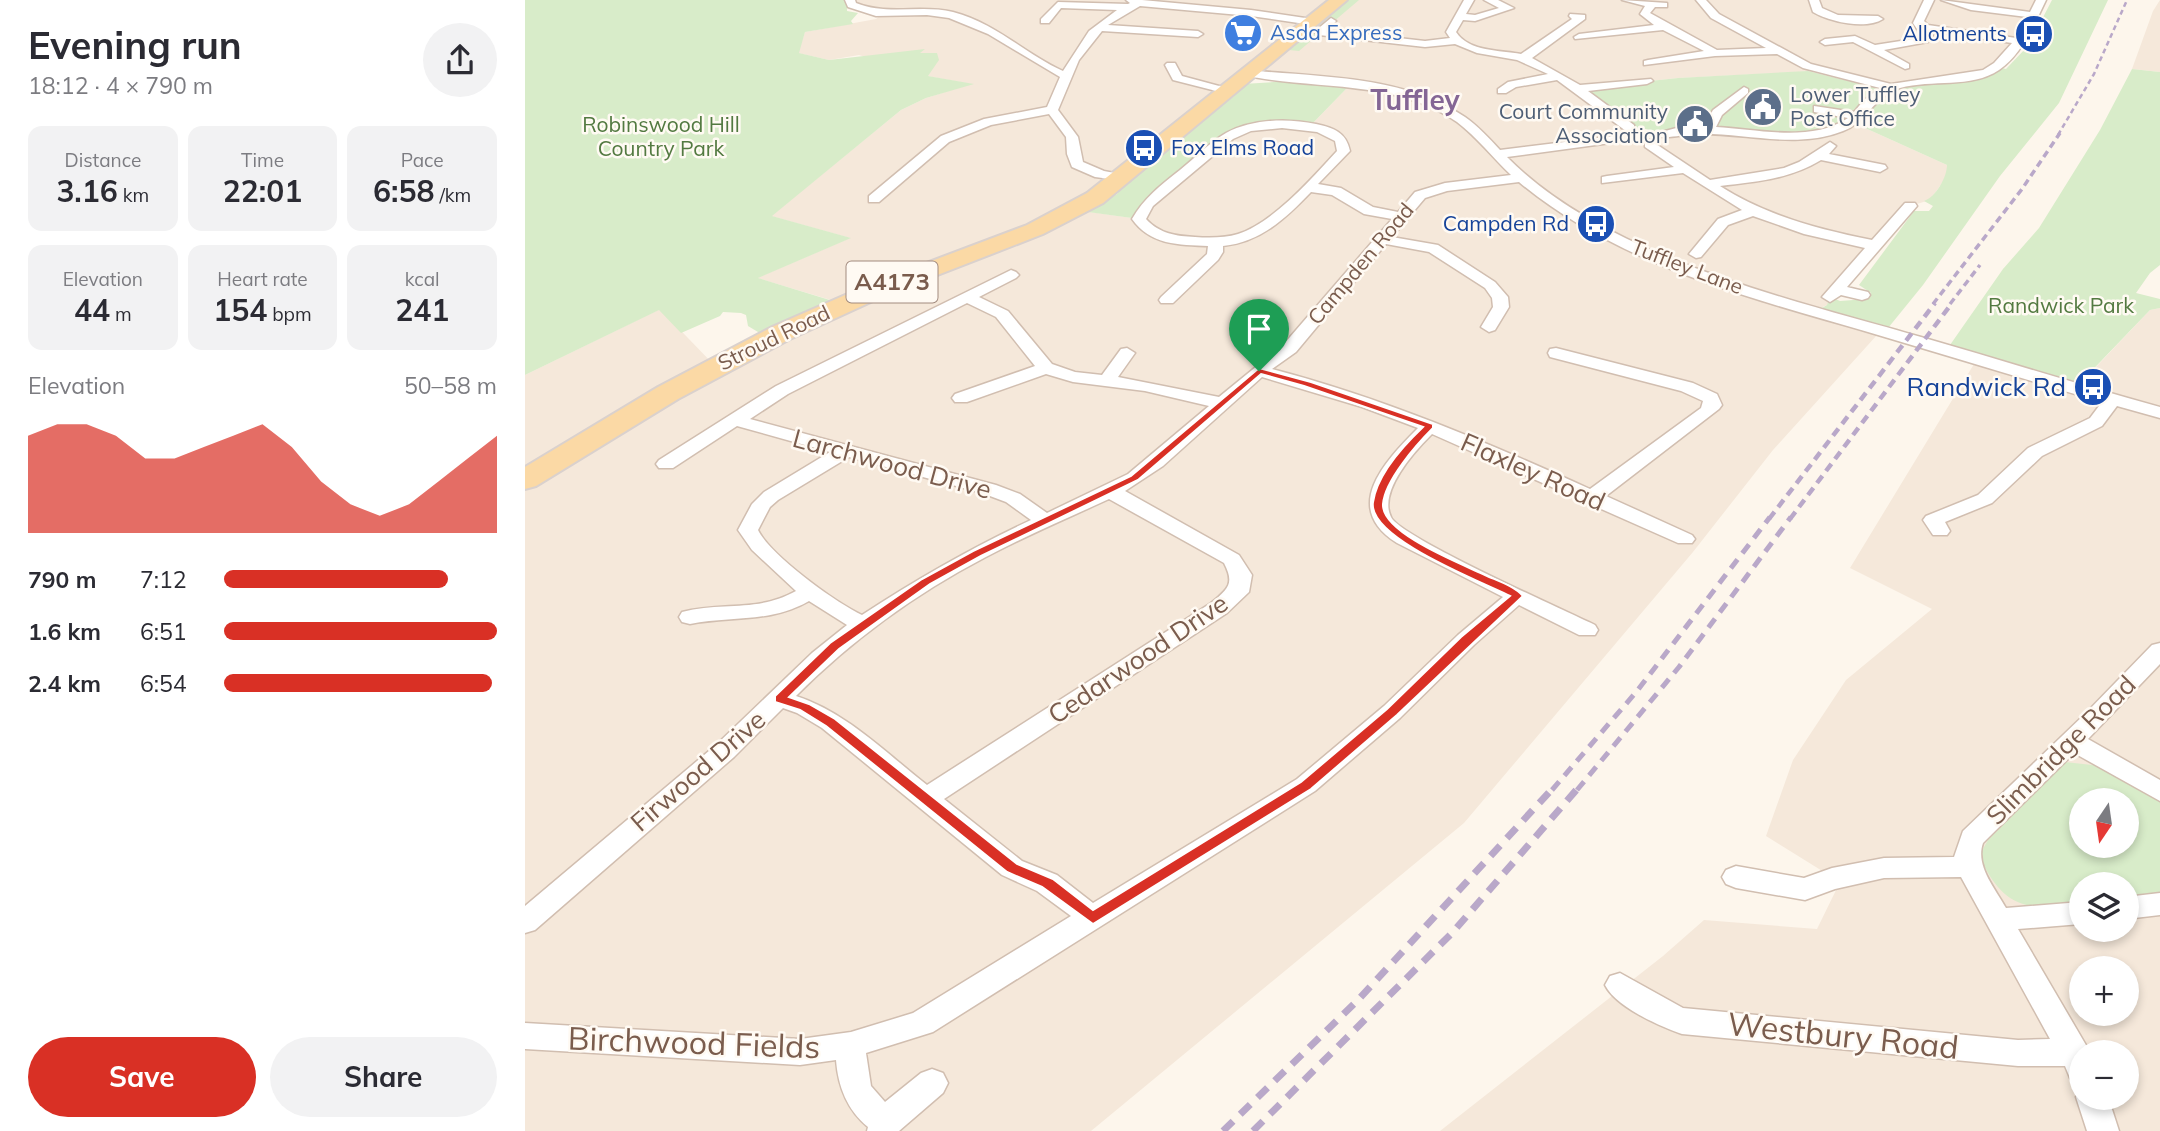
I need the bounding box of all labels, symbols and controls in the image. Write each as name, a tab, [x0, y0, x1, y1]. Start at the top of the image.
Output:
supermarket icon: Asda Express	[1222, 12, 1264, 54]
bus stop icon: Allotments	[2013, 13, 2055, 55]
place label: Asda Express	[1270, 19, 1402, 45]
place label: Allotments	[1902, 20, 2007, 46]
text: Evening run	[28, 21, 242, 69]
button: share	[423, 23, 497, 97]
text: 18:12 · 4 × 790 m	[28, 71, 213, 100]
place label: Lower Tuffley Post Office	[1790, 81, 1920, 131]
district label: Tuffley	[1370, 82, 1461, 117]
public building icon: Lower Tuffley Post Office	[1742, 86, 1784, 128]
place label: Court Community Association	[1499, 98, 1668, 148]
public building icon: Court Community Association	[1674, 103, 1716, 145]
park label: Robinswood Hill Country Park	[582, 111, 740, 161]
bus stop icon: Fox Elms Road	[1123, 127, 1165, 169]
place label: Fox Elms Road	[1171, 134, 1314, 160]
text: Distance	[64, 148, 141, 172]
text: Time	[241, 148, 284, 172]
text: Pace	[401, 148, 444, 172]
text: 3.16	[56, 172, 118, 210]
text: 22:01	[223, 172, 302, 210]
text: 6:58	[373, 172, 434, 210]
text: km	[118, 183, 149, 207]
text: /km	[434, 183, 471, 207]
street label: Campden Road	[1302, 197, 1419, 330]
bus stop icon: Campden Rd	[1575, 203, 1617, 245]
place label: Campden Rd	[1443, 210, 1569, 236]
street label: Tuffley Lane	[1628, 233, 1747, 299]
road number: A4173	[847, 262, 937, 302]
text: Elevation	[63, 267, 143, 291]
text: Heart rate	[217, 267, 308, 291]
text: kcal	[405, 267, 440, 291]
text: 44	[74, 291, 110, 329]
text: 154	[213, 291, 267, 329]
text: 241	[395, 291, 449, 329]
park label: Randwick Park	[1988, 292, 2134, 318]
street label: Stroud Road	[713, 299, 834, 375]
pin	[1229, 299, 1289, 371]
text: m	[110, 302, 132, 326]
text: bpm	[267, 302, 312, 326]
icon: arrive	[1240, 310, 1278, 348]
bus stop icon: Randwick Rd	[2072, 366, 2114, 408]
place label: Randwick Rd	[1906, 370, 2066, 403]
text: Elevation	[28, 371, 125, 400]
text: 50–58 m	[404, 371, 497, 400]
street label: Larchwood Drive	[789, 421, 995, 506]
street label: Flaxley Road	[1456, 425, 1611, 518]
text: 790 m	[28, 565, 96, 594]
text: 7:12	[140, 565, 187, 594]
street label: Cedarwood Drive	[1042, 586, 1234, 731]
text: 1.6 km	[28, 617, 101, 646]
text: 6:51	[140, 617, 187, 646]
street label: Slimbridge Road	[1979, 668, 2143, 832]
text: 2.4 km	[28, 669, 101, 698]
text: 6:54	[140, 669, 187, 698]
street label: Firwood Drive	[623, 703, 772, 838]
north arrow	[2069, 788, 2139, 858]
map controls	[2069, 788, 2139, 1110]
button: layers	[2069, 872, 2139, 942]
button: +	[2069, 956, 2139, 1026]
street label: Westbury Road	[1726, 1003, 1961, 1067]
street label: Birchwood Fields	[567, 1018, 821, 1066]
button: Save	[28, 1037, 256, 1117]
button: Share	[270, 1037, 497, 1117]
button: −	[2069, 1040, 2139, 1110]

